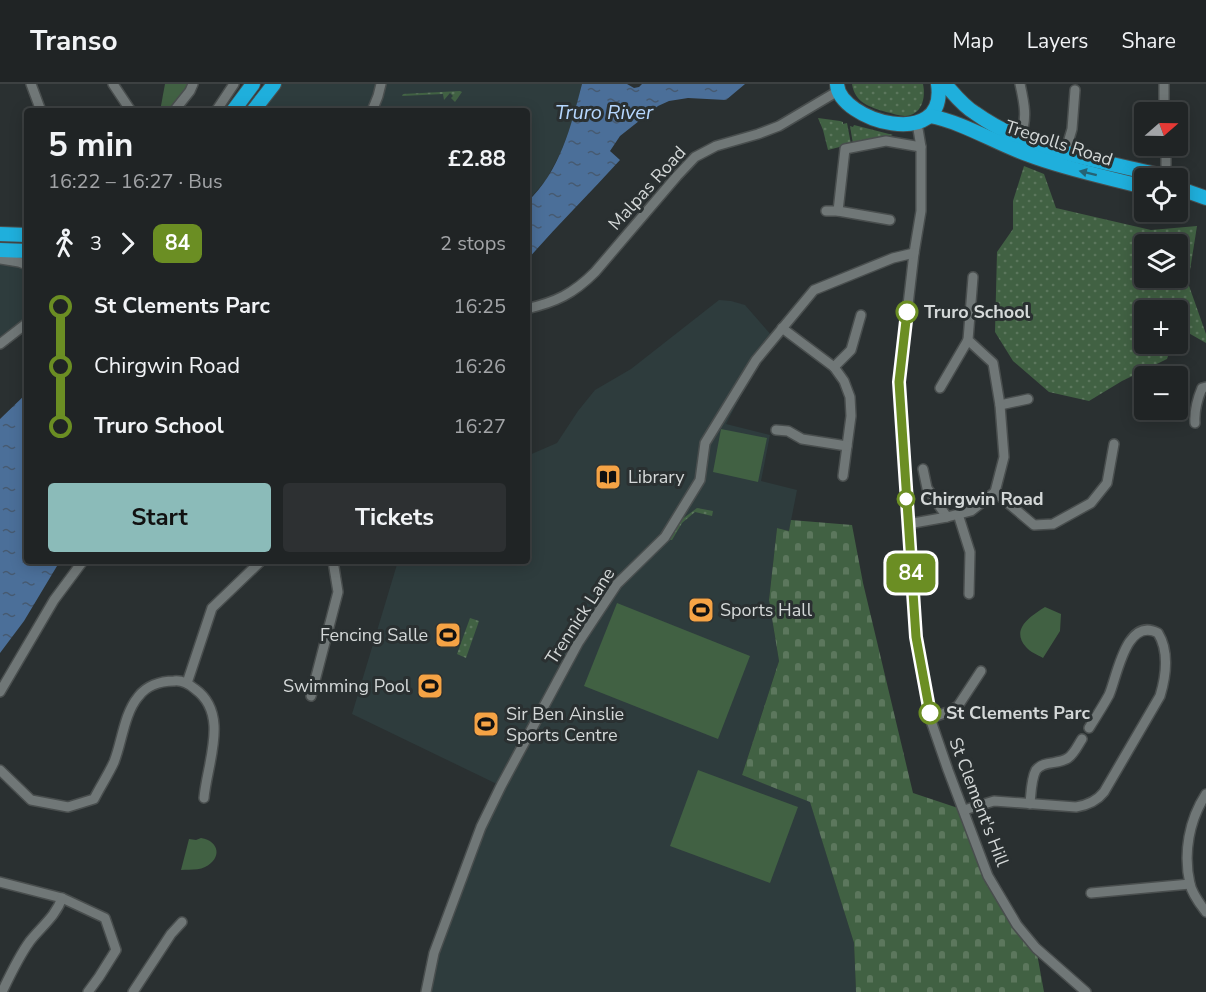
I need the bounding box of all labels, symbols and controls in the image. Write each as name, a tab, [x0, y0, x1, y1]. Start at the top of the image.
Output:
text: Transo	[30, 22, 118, 60]
text: Map	[952, 27, 994, 55]
text: Layers	[1027, 27, 1088, 55]
text: Share	[1121, 27, 1176, 55]
water label: Truro River	[555, 99, 654, 126]
north arrow	[1134, 102, 1188, 156]
map controls	[1134, 102, 1188, 420]
street label: Tregolls Road	[1002, 114, 1116, 172]
text: 5 min	[48, 123, 133, 168]
street label: Malpas Road	[603, 141, 691, 235]
text: £2.88	[448, 144, 506, 174]
one-way arrow	[1079, 167, 1097, 177]
text: 16:22 – 16:27 · Bus	[48, 168, 223, 195]
button: locate	[1134, 168, 1188, 222]
icon: walk	[48, 227, 81, 260]
icon: forward	[111, 227, 144, 260]
text: 84	[165, 229, 190, 257]
text: 3	[90, 230, 102, 257]
text: 2 stops	[440, 230, 506, 257]
button: layers	[1134, 234, 1188, 288]
text: St Clements Parc	[94, 291, 270, 321]
text: 16:25	[453, 293, 506, 320]
place label: Truro School	[924, 300, 1031, 324]
button: +	[1134, 300, 1188, 354]
marker: Truro School	[896, 301, 918, 323]
text: Chirgwin Road	[94, 351, 240, 381]
text: 16:26	[453, 353, 506, 380]
button: −	[1134, 366, 1188, 420]
text: Truro School	[94, 411, 224, 441]
text: 16:27	[453, 413, 506, 440]
library icon: Library	[593, 462, 623, 492]
place label: Library	[628, 465, 685, 489]
button: Start	[48, 483, 271, 552]
button: Tickets	[283, 483, 506, 552]
place label: Chirgwin Road	[920, 487, 1044, 511]
marker: Chirgwin Road	[897, 490, 915, 508]
line badge: 84	[884, 554, 938, 592]
text: 84	[898, 559, 924, 587]
street label: Trennick Lane	[540, 563, 620, 669]
sports icon: Sports Hall	[686, 595, 716, 625]
place label: Sports Hall	[720, 598, 813, 622]
sports icon: Fencing Salle	[433, 620, 463, 650]
place label: Fencing Salle	[320, 623, 428, 647]
sports icon: Swimming Pool	[415, 671, 445, 701]
place label: Swimming Pool	[283, 674, 411, 698]
place label: St Clements Parc	[946, 701, 1090, 725]
place label: Sir Ben Ainslie Sports Centre	[506, 702, 624, 747]
marker: St Clements Parc	[919, 702, 941, 724]
sports icon: Sir Ben Ainslie Sports Centre	[471, 709, 501, 739]
street label: St Clement's Hill	[943, 734, 1015, 870]

